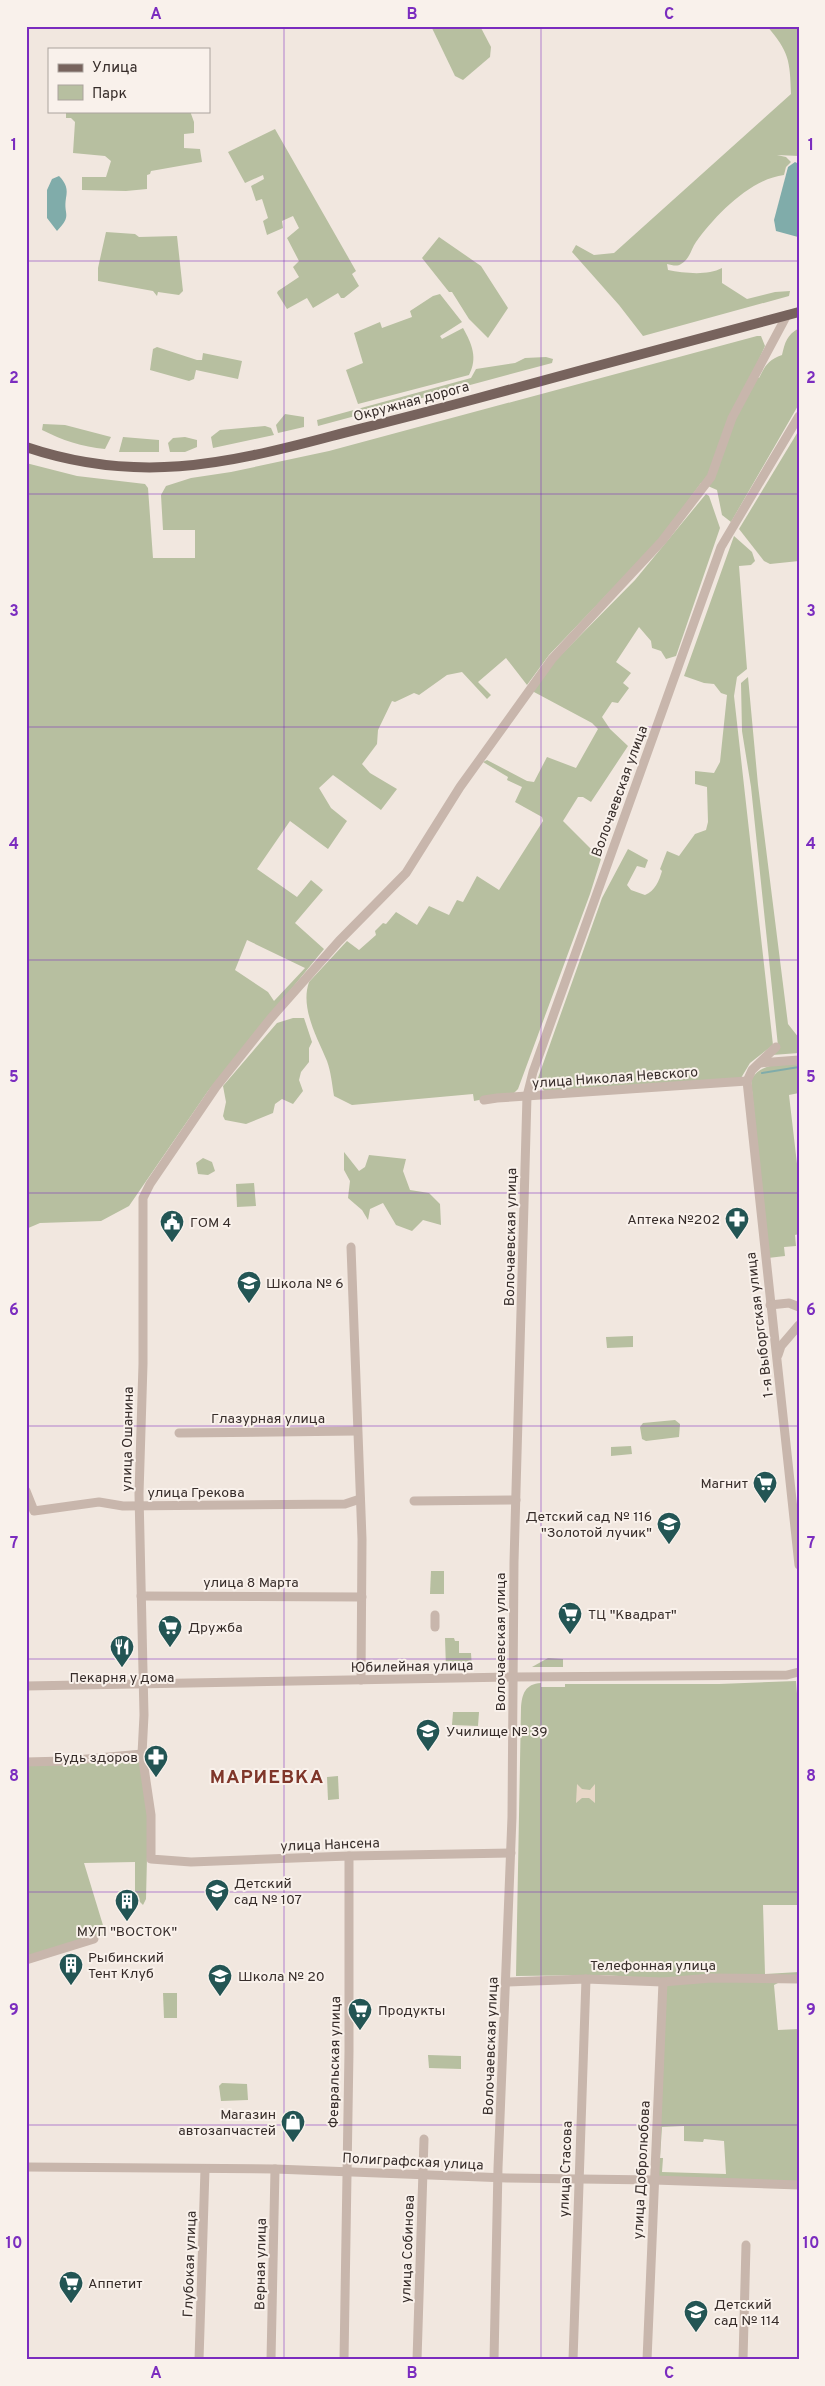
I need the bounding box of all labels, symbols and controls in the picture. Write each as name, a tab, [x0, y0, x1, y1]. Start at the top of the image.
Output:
text: A	[150, 5, 162, 25]
text: B	[406, 5, 418, 25]
text: C	[664, 5, 674, 25]
legend	[48, 48, 210, 112]
text: Улица	[92, 59, 137, 78]
text: Парк	[92, 85, 127, 104]
text: 1	[11, 136, 17, 156]
text: 1	[808, 136, 814, 156]
text: 2	[9, 369, 19, 389]
text: 2	[806, 369, 816, 389]
street label: Окружная дорога	[352, 379, 471, 426]
text: 3	[9, 602, 19, 622]
text: 3	[806, 602, 816, 622]
street label: Волочаевская улица	[589, 723, 652, 860]
text: 4	[9, 835, 19, 855]
text: 4	[806, 835, 816, 855]
street label: улица Николая Невского	[531, 1064, 699, 1093]
text: 5	[9, 1068, 19, 1088]
text: 5	[806, 1068, 816, 1088]
street label: Волочаевская улица	[502, 1168, 521, 1306]
pharmacy icon: Аптека №202	[724, 1206, 750, 1240]
public building icon: ГОМ 4	[159, 1209, 185, 1243]
place label: Аптека №202	[627, 1212, 720, 1229]
place label: ГОМ 4	[190, 1215, 231, 1232]
street label: 1-я Выборгская улица	[743, 1251, 778, 1398]
school or university icon: Школа № 6	[236, 1270, 262, 1304]
place label: Школа № 6	[266, 1276, 344, 1293]
text: 6	[9, 1301, 19, 1321]
text: 6	[806, 1301, 816, 1321]
street label: улица Ошанина	[119, 1386, 138, 1492]
street label: Глазурная улица	[211, 1411, 325, 1428]
supermarket icon: Магнит	[752, 1470, 778, 1504]
place label: Магнит	[701, 1476, 748, 1493]
street label: улица Грекова	[148, 1485, 245, 1502]
place label: Детский сад № 116 "Золотой лучик"	[525, 1509, 652, 1542]
school or university icon: Детский сад № 116 "Золотой лучик"	[656, 1511, 682, 1545]
text: 7	[10, 1534, 18, 1554]
text: 7	[807, 1534, 815, 1554]
street label: Волочаевская улица	[493, 1573, 510, 1711]
street label: улица 8 Марта	[203, 1575, 299, 1592]
supermarket icon: ТЦ "Квадрат"	[557, 1601, 583, 1635]
place label: ТЦ "Квадрат"	[588, 1607, 677, 1624]
supermarket icon: Дружба	[157, 1614, 183, 1648]
place label: Дружба	[188, 1620, 243, 1637]
restaurant icon: Пекарня у дома	[109, 1634, 135, 1668]
street label: Юбилейная улица	[351, 1658, 474, 1677]
place label: Пекарня у дома	[70, 1670, 174, 1687]
school or university icon: Училище № 39	[415, 1718, 441, 1752]
place label: Училище № 39	[446, 1724, 548, 1741]
pharmacy icon: Будь здоров	[143, 1744, 169, 1778]
place label: Будь здоров	[54, 1750, 138, 1767]
district label: МАРИЕВКА	[210, 1766, 324, 1790]
text: 8	[9, 1767, 19, 1787]
text: 8	[806, 1767, 816, 1787]
street label: улица Нансена	[280, 1835, 380, 1856]
place label: Детский сад № 107	[234, 1876, 302, 1909]
school or university icon: Детский сад № 107	[204, 1878, 230, 1912]
building icon: МУП "ВОСТОК"	[114, 1888, 140, 1922]
place label: МУП "ВОСТОК"	[77, 1924, 177, 1941]
place label: Рыбинский Тент Клуб	[88, 1950, 164, 1983]
building icon: Рыбинский Тент Клуб	[58, 1952, 84, 1986]
street label: Телефонная улица	[590, 1958, 716, 1975]
school or university icon: Школа № 20	[207, 1963, 233, 1997]
place label: Школа № 20	[238, 1969, 325, 1986]
street label: Волочаевская улица	[481, 1977, 502, 2116]
street label: Февральская улица	[326, 1996, 345, 2128]
supermarket icon: Продукты	[347, 1997, 373, 2031]
text: 9	[9, 2001, 19, 2021]
text: 9	[806, 2001, 816, 2021]
place label: Продукты	[378, 2003, 445, 2020]
street label: улица Добролюбова	[630, 2100, 655, 2240]
place label: Магазин автозапчастей	[178, 2107, 276, 2140]
shop icon: Магазин автозапчастей	[280, 2109, 306, 2143]
street label: улица Стасова	[556, 2121, 577, 2218]
street label: Полиграфская улица	[342, 2150, 484, 2175]
street label: улица Собинова	[398, 2195, 419, 2303]
street label: Глубокая улица	[180, 2210, 201, 2318]
street label: Верная улица	[252, 2218, 271, 2310]
text: 10	[6, 2234, 22, 2254]
text: 10	[803, 2234, 819, 2254]
supermarket icon: Аппетит	[58, 2270, 84, 2304]
place label: Аппетит	[88, 2276, 143, 2293]
place label: Детский сад № 114	[714, 2297, 780, 2330]
school or university icon: Детский сад № 114	[683, 2299, 709, 2333]
text: A	[150, 2364, 162, 2384]
text: B	[406, 2364, 418, 2384]
text: C	[664, 2364, 674, 2384]

